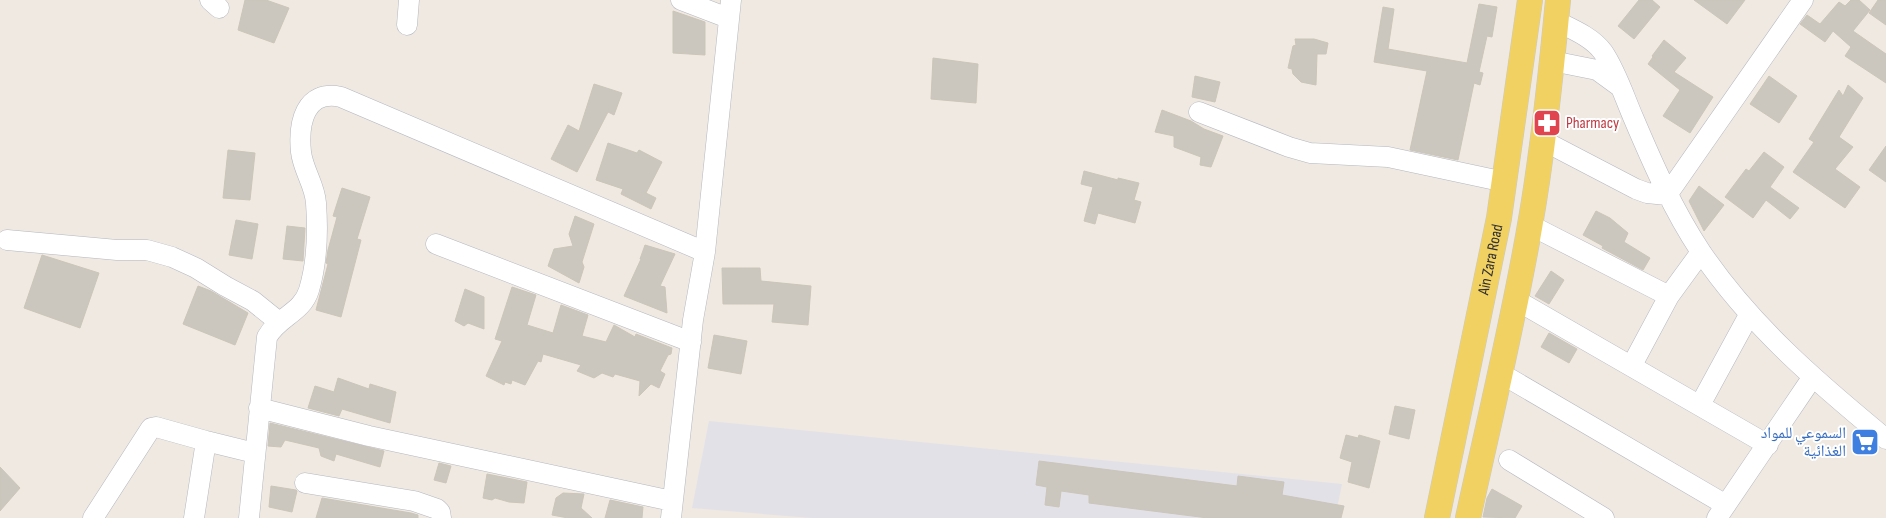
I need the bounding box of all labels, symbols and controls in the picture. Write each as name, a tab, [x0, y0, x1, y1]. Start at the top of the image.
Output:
pharmacy icon: Pharmacy	[1532, 108, 1562, 138]
place label: Pharmacy	[1566, 114, 1619, 133]
street label: Ain Zara Road	[1474, 222, 1507, 297]
place label: السموعي للمواد الغذائية	[1761, 424, 1846, 461]
supermarket icon: السموعي للمواد الغذائية	[1850, 427, 1880, 457]

